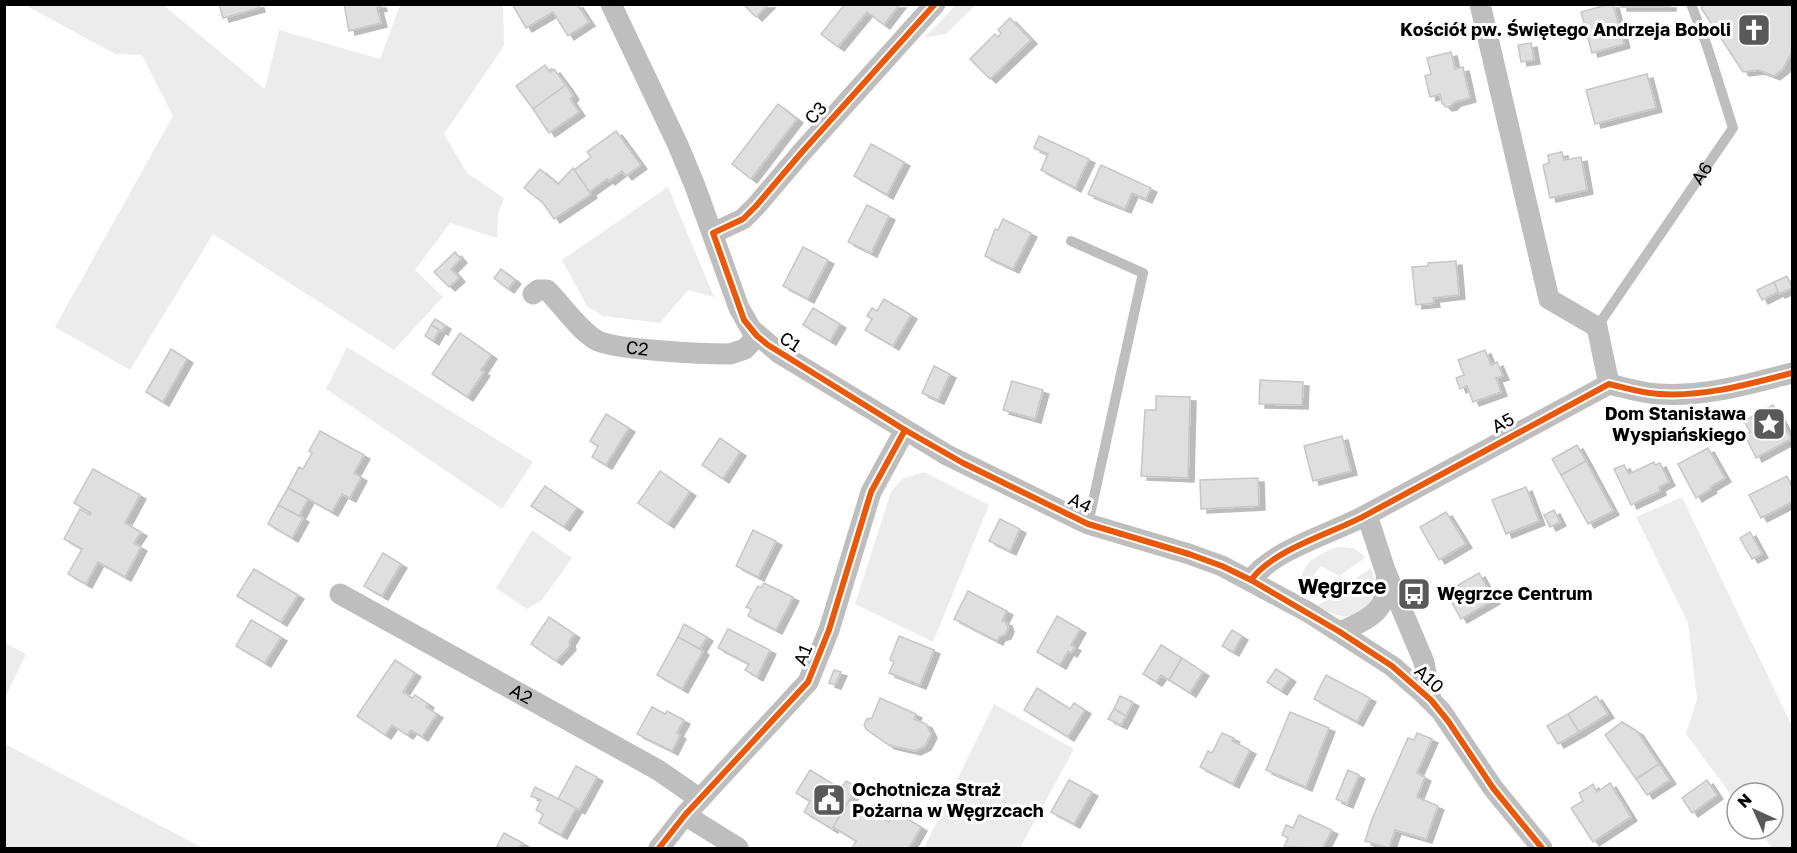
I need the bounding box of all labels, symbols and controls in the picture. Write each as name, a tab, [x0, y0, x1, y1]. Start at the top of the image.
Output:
church icon: Kościół pw. Świętego Andrzeja Boboli	[1736, 12, 1772, 48]
place label: Kościół pw. Świętego Andrzeja Boboli	[1400, 18, 1731, 40]
street label: C3	[799, 97, 831, 128]
street label: A6	[1686, 157, 1717, 189]
street label: C1	[776, 326, 806, 356]
street label: C2	[625, 335, 650, 360]
place label: Dom Stanisława Wyspiańskiego	[1605, 402, 1746, 445]
place icon: Dom Stanisława Wyspiańskiego	[1751, 406, 1787, 442]
street label: A5	[1487, 407, 1518, 437]
street label: A4	[1065, 487, 1096, 517]
district label: Węgrzce	[1298, 573, 1386, 599]
bus stop icon: Węgrzce Centrum	[1396, 576, 1432, 612]
place label: Węgrzce Centrum	[1437, 582, 1593, 604]
street label: A1	[788, 641, 816, 668]
street label: A10	[1410, 659, 1449, 697]
street label: A2	[506, 678, 537, 708]
place label: Ochotnicza Straż Pożarna w Węgrzcach	[852, 778, 1044, 821]
north arrow	[1725, 781, 1785, 841]
public building icon: Ochotnicza Straż Pożarna w Węgrzcach	[811, 782, 847, 818]
text: N	[1733, 789, 1756, 812]

